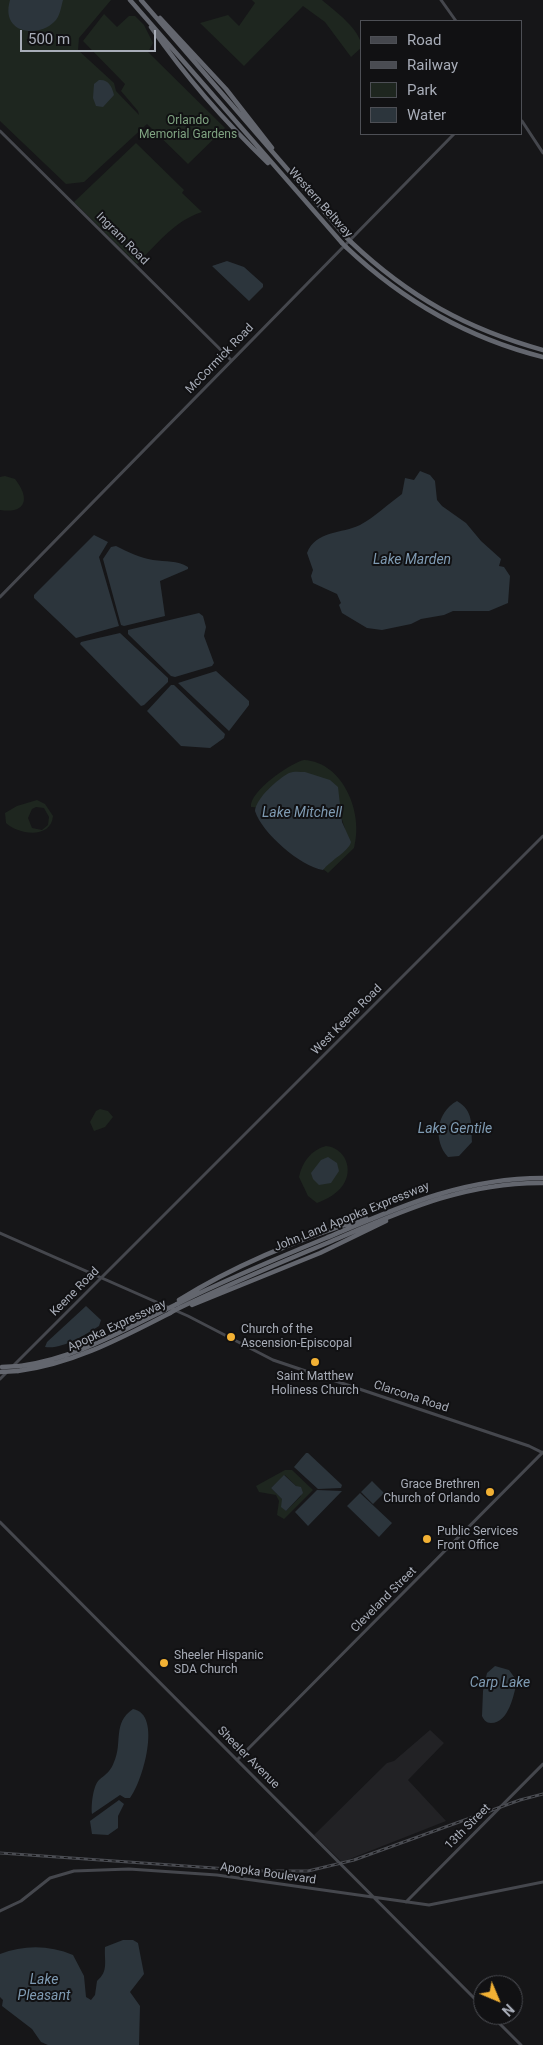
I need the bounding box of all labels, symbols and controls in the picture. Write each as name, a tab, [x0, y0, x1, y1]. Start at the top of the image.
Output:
scale bar	[22, 20, 159, 52]
legend	[360, 20, 523, 135]
text: 500 m	[28, 30, 70, 48]
text: Road	[407, 31, 441, 49]
text: Railway	[407, 56, 458, 74]
text: Park	[407, 81, 437, 99]
text: Water	[407, 106, 446, 124]
park label: Orlando Memorial Gardens	[139, 114, 237, 142]
street label: Western Beltway	[285, 165, 355, 241]
street label: Ingram Road	[93, 210, 151, 268]
street label: McCormick Road	[183, 321, 257, 397]
water label: Lake Marden	[373, 552, 451, 568]
water label: Lake Mitchell	[262, 805, 342, 821]
street label: West Keene Road	[309, 982, 385, 1058]
water label: Lake Gentile	[418, 1121, 492, 1137]
street label: John Land Apopka Expressway	[272, 1179, 432, 1255]
street label: Keene Road	[47, 1264, 103, 1320]
street label: Apopka Expressway	[65, 1297, 169, 1355]
place label: Church of the Ascension-Episcopal	[241, 1323, 352, 1351]
marker: Church of the Ascension-Episcopal	[225, 1331, 237, 1343]
marker: Saint Matthew Holiness Church	[309, 1356, 321, 1368]
place label: Saint Matthew Holiness Church	[271, 1370, 359, 1398]
street label: Clarcona Road	[372, 1378, 450, 1416]
place label: Grace Brethren Church of Orlando	[383, 1478, 480, 1506]
marker: Grace Brethren Church of Orlando	[484, 1486, 496, 1498]
place label: Public Services Front Office	[437, 1525, 518, 1553]
marker: Public Services Front Office	[421, 1533, 433, 1545]
street label: Cleveland Street	[348, 1564, 420, 1636]
place label: Sheeler Hispanic SDA Church	[174, 1649, 264, 1677]
marker: Sheeler Hispanic SDA Church	[158, 1657, 170, 1669]
water label: Carp Lake	[470, 1675, 530, 1691]
street label: Sheeler Avenue	[214, 1724, 282, 1792]
street label: 13th Street	[442, 1801, 494, 1853]
street label: Apopka Boulevard	[219, 1860, 317, 1888]
water label: Lake Pleasant	[18, 1972, 70, 2004]
north arrow	[473, 1975, 523, 2025]
text: N	[499, 2001, 517, 2019]

